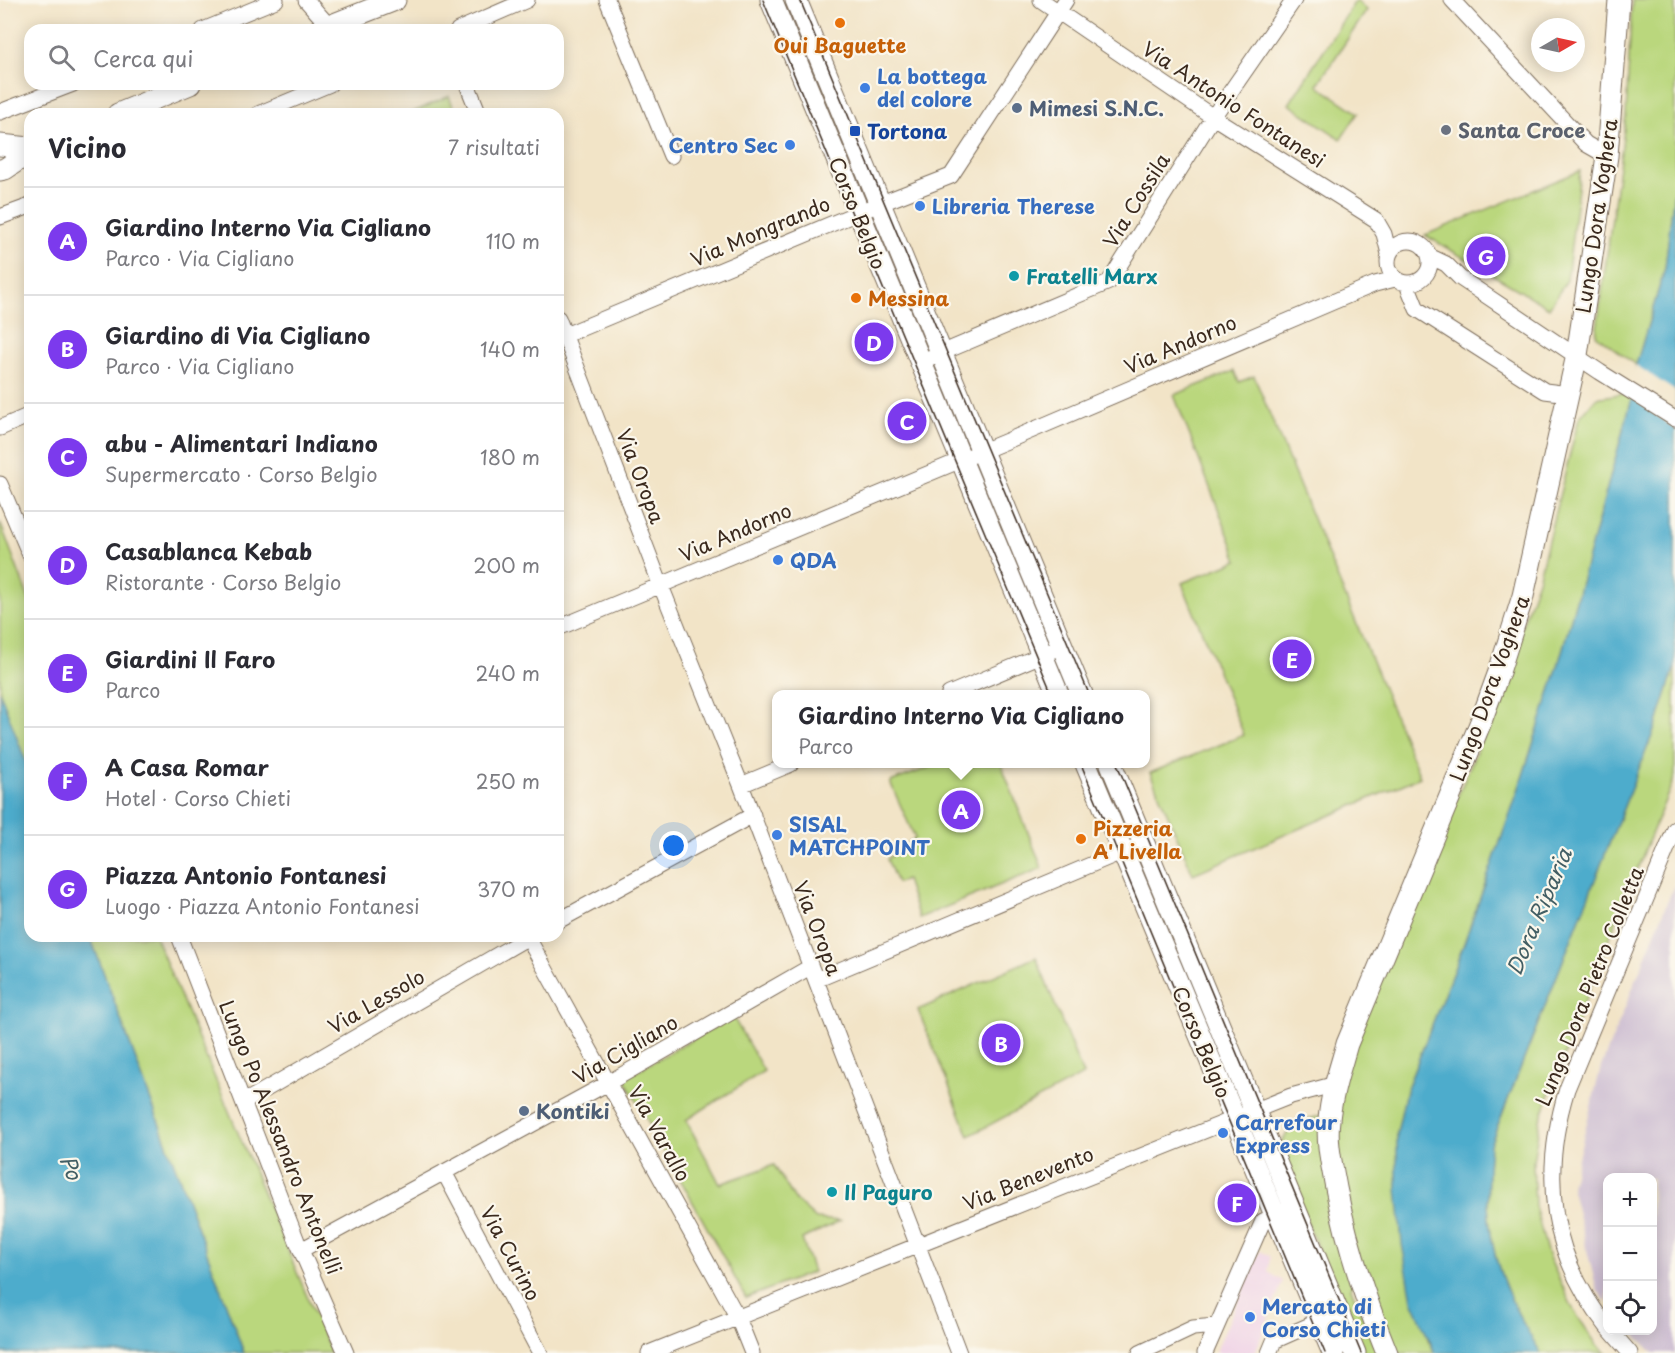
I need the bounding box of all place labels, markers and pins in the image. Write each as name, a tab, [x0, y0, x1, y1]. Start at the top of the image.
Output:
marker: Oui Baguette	[833, 16, 847, 30]
place label: Oui Baguette	[774, 30, 907, 60]
place label: La bottega del colore	[877, 61, 987, 114]
marker: La bottega del colore	[858, 81, 872, 95]
place label: Mimesi S.N.C.	[1029, 93, 1164, 123]
marker: Mimesi S.N.C.	[1010, 101, 1024, 115]
place label: Santa Croce	[1458, 115, 1585, 145]
place label: Tortona	[867, 116, 948, 146]
marker: Santa Croce	[1439, 123, 1453, 137]
marker: Tortona	[848, 124, 862, 138]
place label: Centro Sec	[668, 130, 778, 160]
marker: Centro Sec	[783, 138, 797, 152]
place label: Libreria Therese	[932, 191, 1095, 221]
marker: Libreria Therese	[913, 199, 927, 213]
pin: G	[1466, 234, 1506, 278]
place label: Fratelli Marx	[1026, 261, 1157, 291]
marker: Fratelli Marx	[1007, 269, 1021, 283]
place label: Messina	[868, 283, 949, 313]
marker: Messina	[849, 291, 863, 305]
pin: D	[854, 320, 894, 364]
pin: C	[888, 398, 926, 444]
place label: QDA	[790, 545, 837, 575]
marker: QDA	[771, 553, 785, 567]
pin: E	[1272, 636, 1312, 682]
pin: A	[942, 788, 980, 832]
place label: SISAL MATCHPOINT	[789, 809, 930, 862]
place label: Pizzeria A' Livella	[1093, 813, 1182, 866]
marker: SISAL MATCHPOINT	[770, 828, 784, 842]
marker: Pizzeria A' Livella	[1074, 832, 1088, 846]
pin: B	[982, 1020, 1020, 1066]
place label: Kontiki	[536, 1096, 610, 1126]
marker: Kontiki	[517, 1104, 531, 1118]
place label: Carrefour Express	[1235, 1107, 1338, 1160]
marker: Carrefour Express	[1216, 1126, 1230, 1140]
place label: Il Paguro	[844, 1177, 933, 1207]
pin: F	[1218, 1180, 1256, 1226]
marker: Il Paguro	[825, 1185, 839, 1199]
place label: Mercato di Corso Chieti	[1262, 1291, 1386, 1344]
marker: Mercato di Corso Chieti	[1243, 1310, 1257, 1324]

